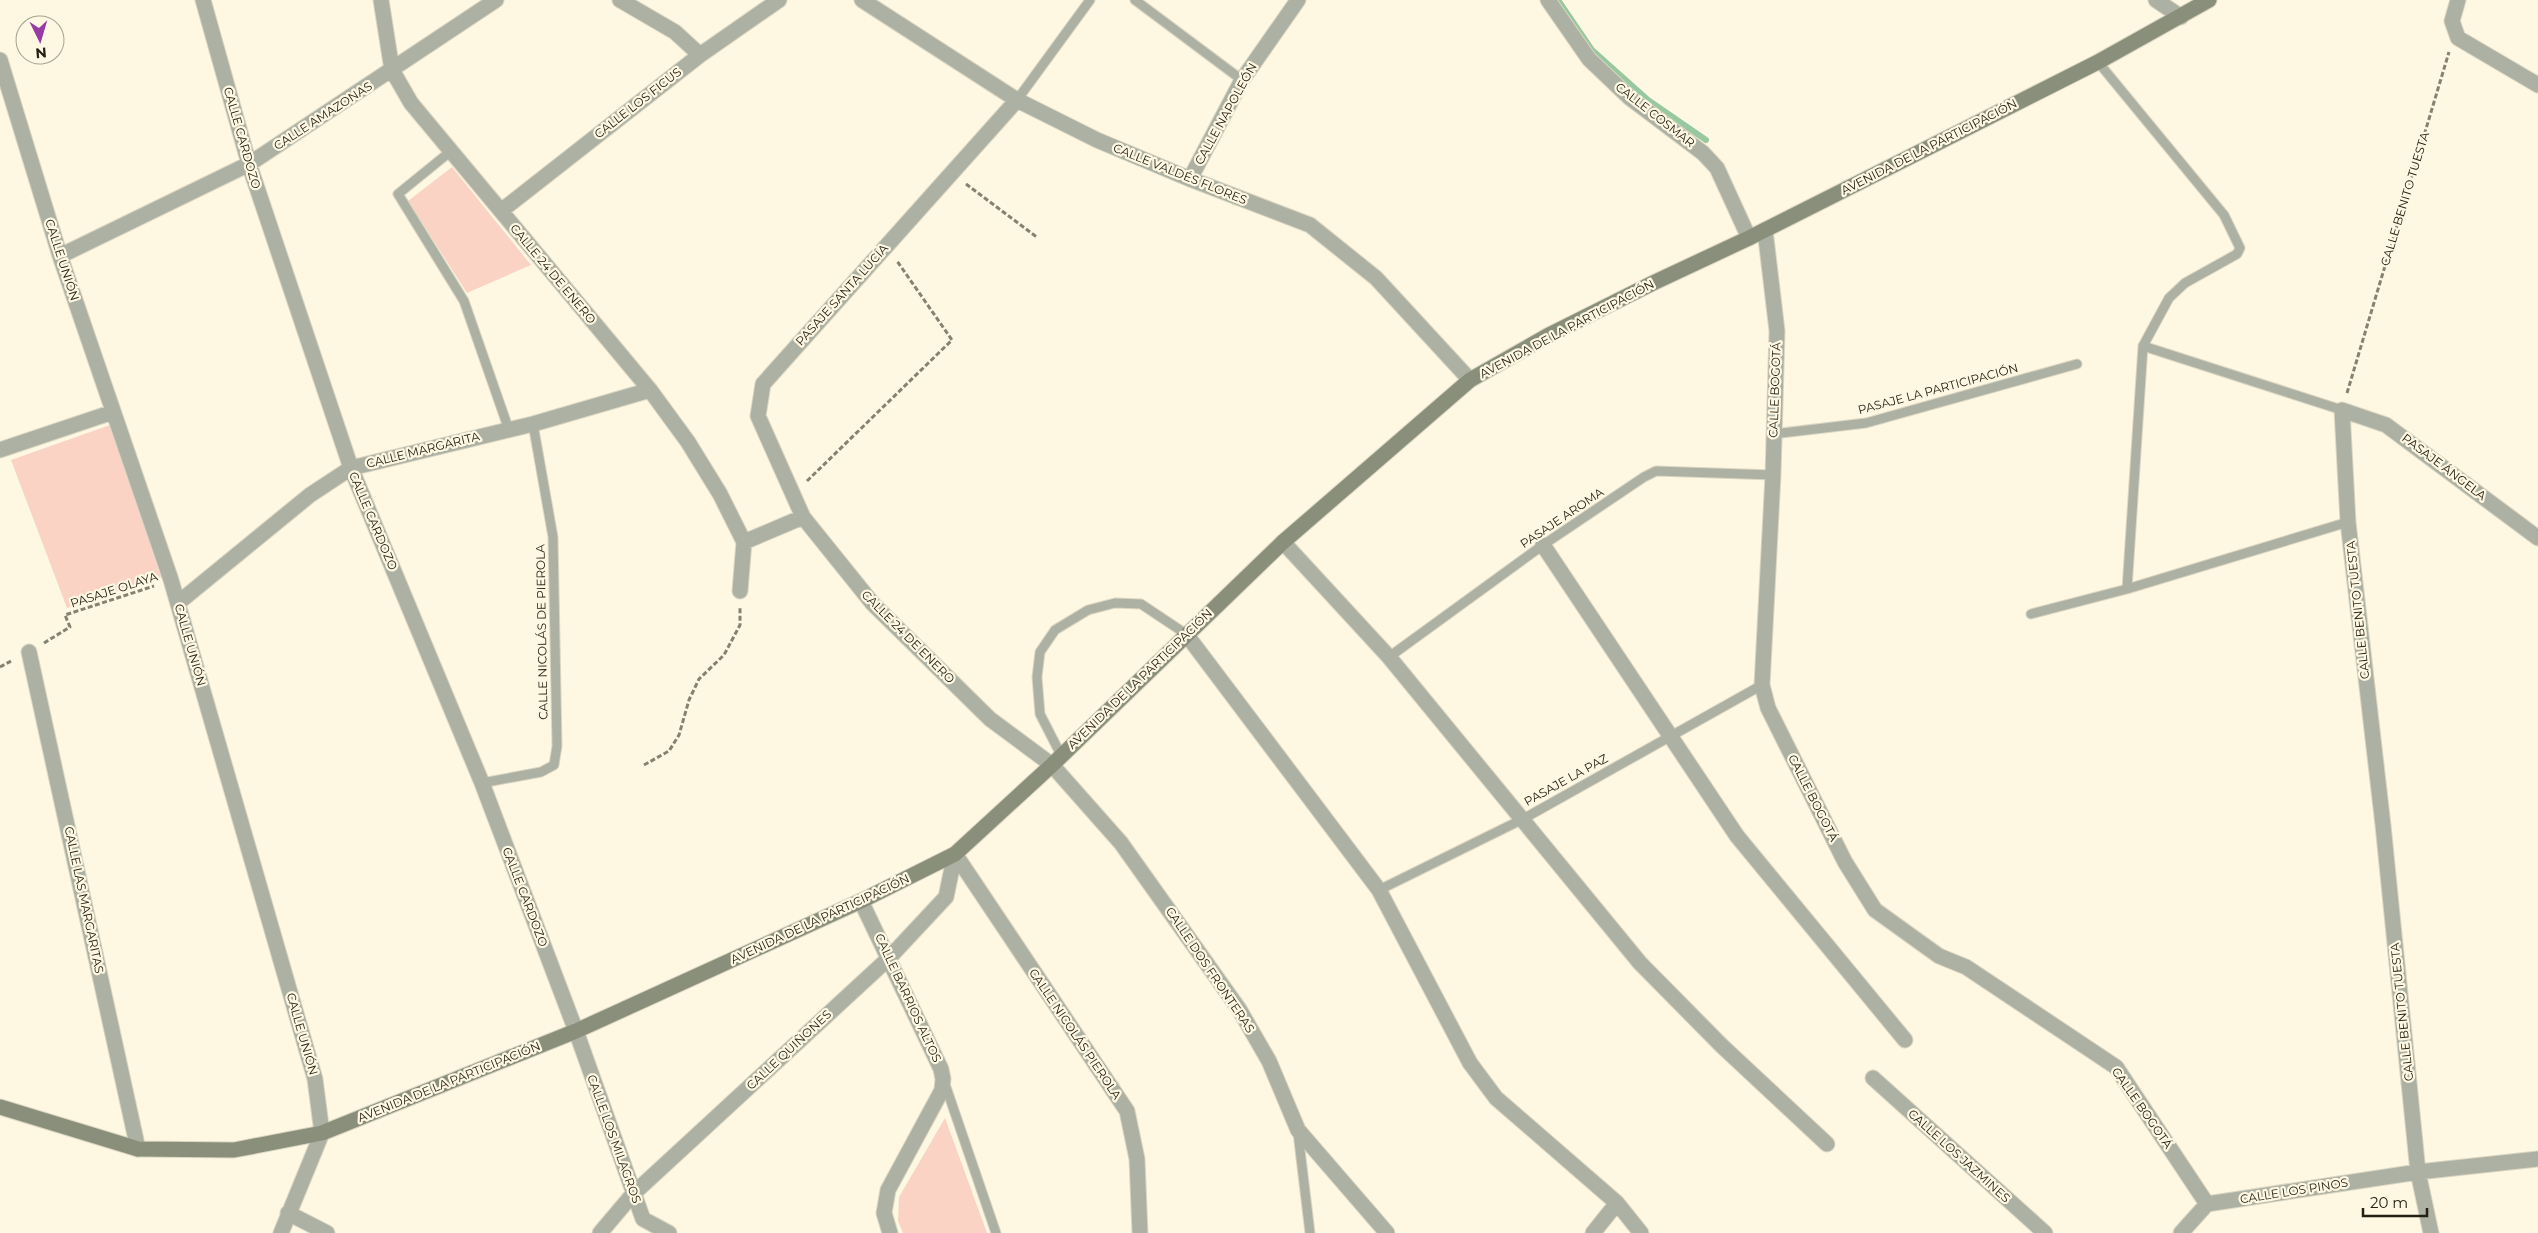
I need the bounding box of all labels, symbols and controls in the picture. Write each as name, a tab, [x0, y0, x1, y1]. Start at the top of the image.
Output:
north arrow	[15, 15, 65, 65]
text: N	[35, 43, 48, 62]
street label: CALLE NAPOLEÓN	[1191, 60, 1260, 167]
street label: CALLE LOS FICUS	[591, 64, 684, 141]
street label: CALLE AMAZONAS	[271, 78, 375, 153]
street label: CALLE COSMAR	[1613, 79, 1698, 150]
street label: CALLE CARDOZO	[221, 85, 264, 191]
street label: AVENIDA DE LA PARTICIPACIÓN	[1838, 95, 2019, 198]
street label: CALLE BENITO TUESTA	[2377, 130, 2432, 268]
street label: CALLE VALDÉS FLORES	[1111, 140, 1249, 207]
street label: CALLE UNIÓN	[42, 217, 83, 303]
street label: CALLE 24 DE ENERO	[507, 221, 599, 327]
street label: PASAJE SANTA LUCÍA	[792, 241, 891, 348]
street label: AVENIDA DE LA PARTICIPACIÓN	[1477, 276, 1657, 381]
street label: CALLE BOGOTÁ	[1765, 342, 1784, 438]
street label: PASAJE LA PARTICIPACIÓN	[1856, 360, 2020, 417]
street label: CALLE MARGARITA	[365, 428, 481, 471]
street label: PASAJE ÁNGELA	[2399, 430, 2490, 503]
street label: CALLE CARDOZO	[346, 469, 401, 572]
street label: PASAJE AROMA	[1517, 484, 1607, 551]
street label: CALLE BENITO TUESTA	[2343, 540, 2372, 680]
street label: CALLE NICOLÁS DE PIEROLA	[532, 544, 551, 720]
street label: PASAJE OLAYA	[68, 568, 160, 611]
street label: CALLE 24 DE ENERO	[859, 587, 958, 686]
street label: CALLE UNIÓN	[172, 602, 209, 688]
street label: AVENIDA DE LA PARTICIPACIÓN	[1064, 605, 1215, 752]
street label: PASAJE LA PAZ	[1521, 750, 1610, 809]
street label: CALLE BOGOTÁ	[1785, 752, 1842, 844]
street label: CALLE LAS MARGARITAS	[62, 825, 107, 975]
street label: CALLE CARDOZO	[500, 845, 551, 949]
street label: AVENIDA DE LA PARTICIPACIÓN	[728, 870, 912, 967]
street label: CALLE DOS FRONTERAS	[1163, 904, 1258, 1035]
street label: CALLE BARRIOS ALTOS	[872, 931, 945, 1065]
street label: CALLE BENITO TUESTA	[2387, 942, 2416, 1082]
street label: CALLE NICOLÁS PIEROLA	[1026, 965, 1125, 1102]
street label: CALLE UNIÓN	[284, 991, 321, 1077]
street label: CALLE QUIÑONES	[743, 1007, 834, 1093]
street label: AVENIDA DE LA PARTICIPACIÓN	[355, 1038, 542, 1125]
street label: CALLE BOGOTÁ	[2109, 1064, 2176, 1152]
street label: CALLE LOS MILAGROS	[584, 1072, 645, 1205]
street label: CALLE LOS JAZMINES	[1905, 1106, 2013, 1205]
street label: CALLE LOS PINOS	[2239, 1175, 2349, 1206]
scale bar	[2363, 1186, 2427, 1218]
text: 20 m	[2370, 1193, 2408, 1212]

